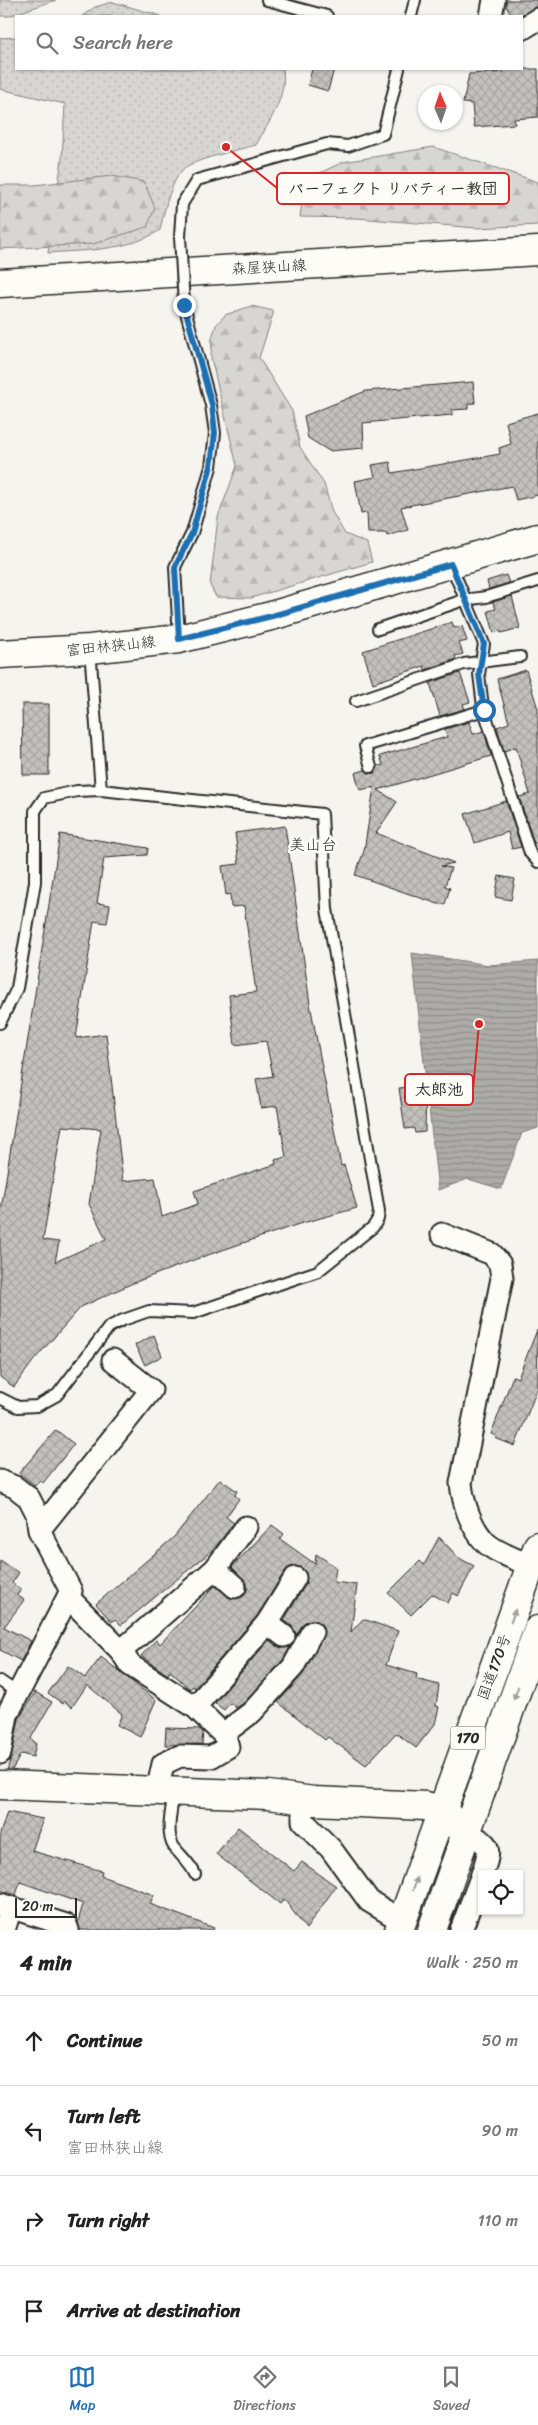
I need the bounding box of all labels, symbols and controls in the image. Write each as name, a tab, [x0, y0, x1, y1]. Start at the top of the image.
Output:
search box	[15, 15, 523, 70]
text: Search here	[73, 26, 173, 59]
icon: search	[33, 29, 61, 57]
north arrow	[418, 85, 463, 130]
callout: パーフェクト リバティー教団	[277, 173, 509, 204]
text: パーフェクト リバティー教団	[288, 174, 498, 203]
street label: 森屋狭山線	[231, 252, 307, 282]
route end	[173, 294, 196, 317]
street label: 富田林狭山線	[65, 628, 157, 664]
route start	[473, 699, 496, 722]
district label: 美山台	[289, 830, 337, 859]
callout: 太郎池	[405, 1074, 473, 1105]
text: 太郎池	[415, 1075, 463, 1104]
one-way arrow	[509, 1608, 517, 1623]
street label: 国道170号	[470, 1630, 518, 1704]
one-way arrow	[512, 1686, 520, 1701]
road number: 170	[450, 1726, 486, 1750]
map controls	[478, 1870, 523, 1915]
button: locate	[478, 1870, 523, 1915]
one-way arrow	[411, 1876, 419, 1891]
text: 20 m	[22, 1894, 53, 1919]
scale bar	[15, 1895, 78, 1918]
text: 4 min	[20, 1944, 72, 1982]
text: Walk · 250 m	[426, 1948, 518, 1977]
text: Continue	[67, 2024, 143, 2057]
text: 50 m	[482, 2026, 518, 2055]
icon: ahead	[20, 2027, 48, 2055]
text: Turn left	[67, 2100, 140, 2133]
text: 90 m	[482, 2116, 518, 2145]
icon: left	[20, 2117, 48, 2145]
text: 富田林狭山線	[67, 2133, 163, 2162]
text: Turn right	[67, 2204, 149, 2237]
text: 110 m	[478, 2206, 518, 2235]
icon: right	[20, 2207, 48, 2235]
text: Arrive at destination	[67, 2294, 240, 2327]
icon: arrive	[20, 2297, 48, 2325]
tab: Map	[68, 2363, 96, 2418]
tab: Directions	[233, 2363, 296, 2418]
tab: Saved	[433, 2363, 470, 2418]

